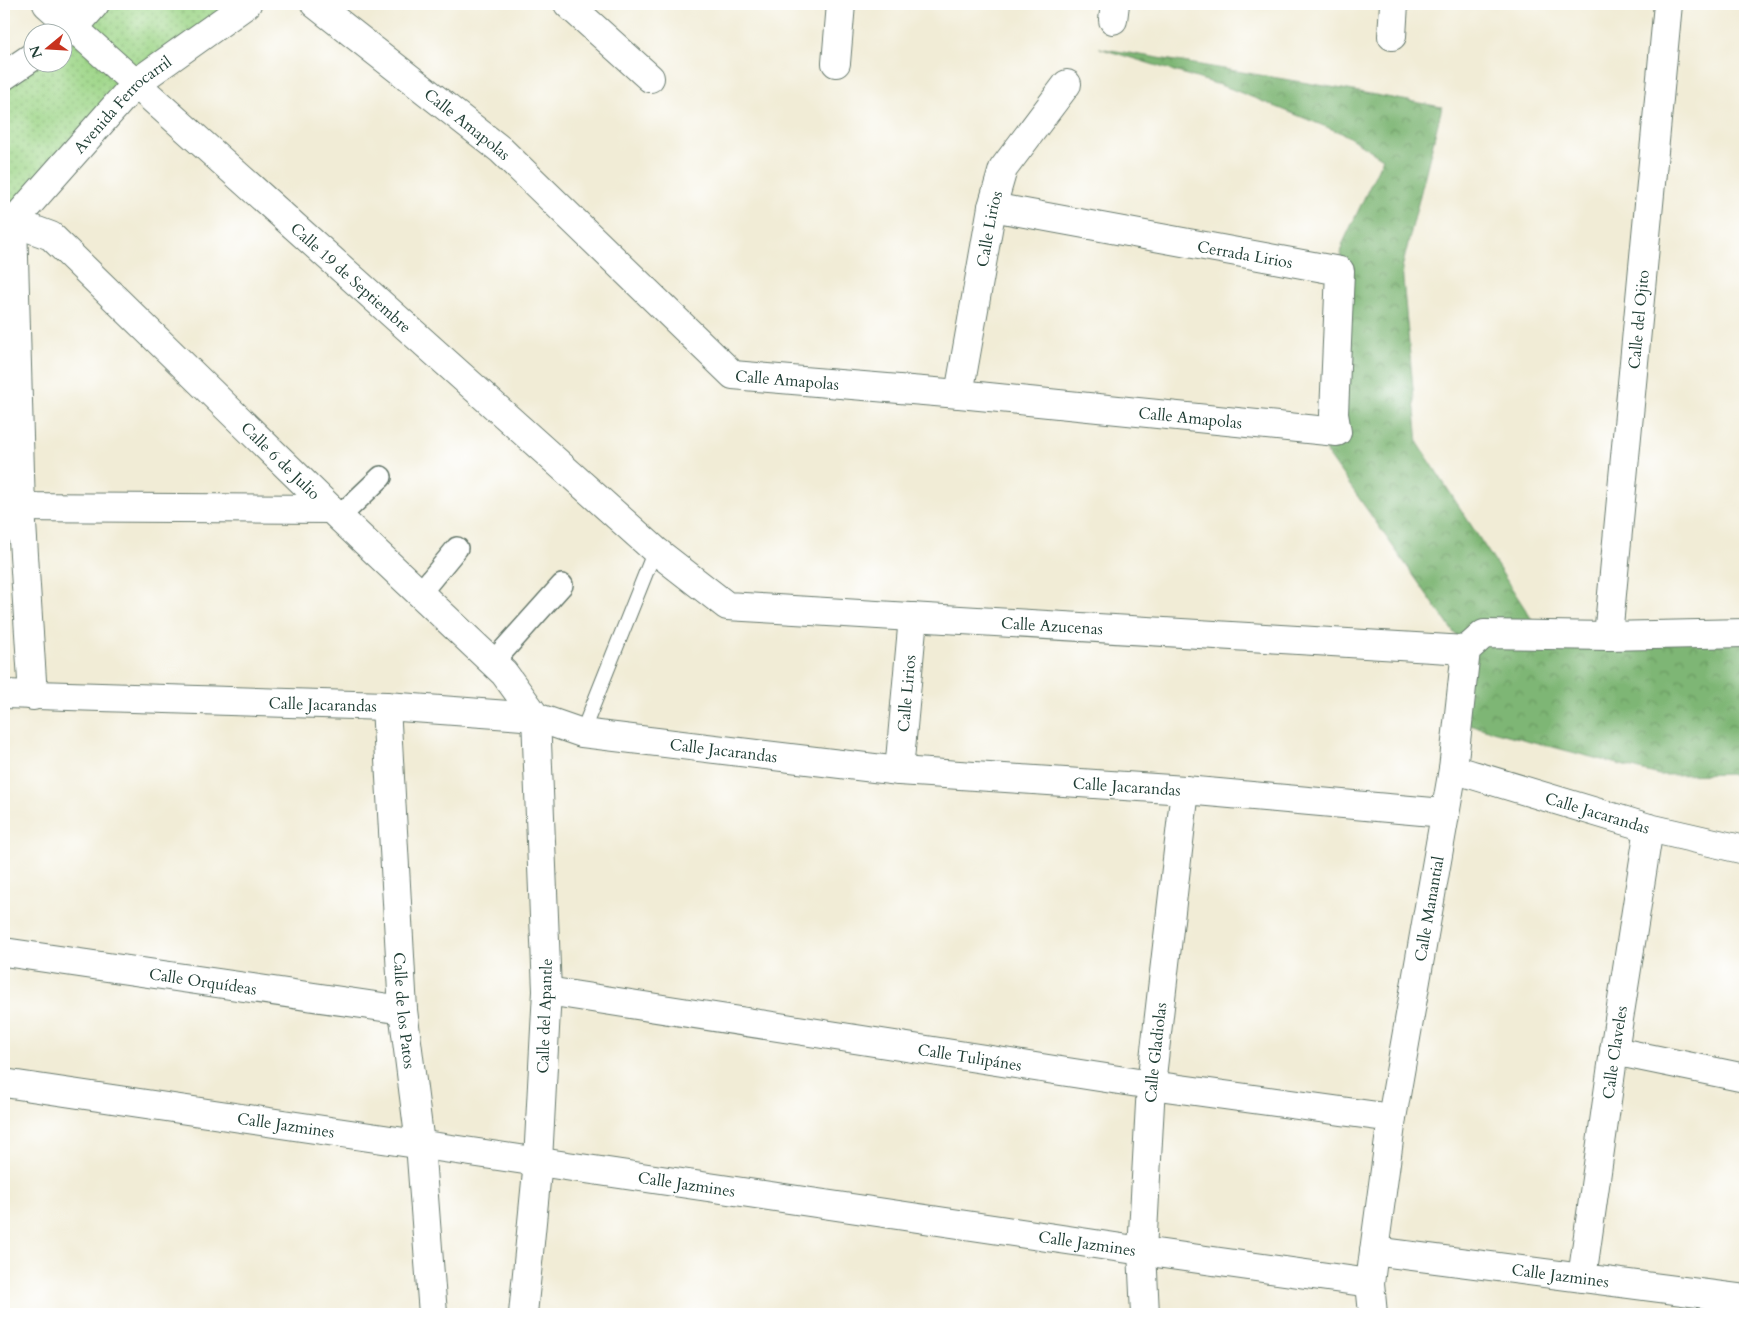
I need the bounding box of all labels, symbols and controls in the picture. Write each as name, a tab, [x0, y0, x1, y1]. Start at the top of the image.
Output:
north arrow	[22, 22, 72, 72]
text: N	[25, 43, 47, 61]
street label: Avenida Ferrocarril	[69, 51, 176, 159]
street label: Calle Amapolas	[419, 84, 515, 165]
street label: Calle Lirios	[972, 188, 1008, 269]
street label: Calle 19 de Septiembre	[285, 218, 416, 338]
street label: Cerrada Lirios	[1195, 236, 1294, 274]
street label: Calle del Ojito	[1623, 269, 1655, 370]
street label: Calle Amapolas	[734, 365, 840, 396]
street label: Calle Amapolas	[1137, 402, 1243, 434]
street label: Calle 6 de Julio	[236, 417, 325, 505]
street label: Calle Azucenas	[1000, 612, 1104, 640]
street label: Calle Lirios	[893, 654, 922, 733]
street label: Calle Jacarandas	[268, 692, 377, 718]
street label: Calle Jacarandas	[669, 734, 779, 768]
street label: Calle Jacarandas	[1072, 773, 1182, 802]
street label: Calle Jacarandas	[1542, 787, 1652, 840]
street label: Calle Manantial	[1410, 855, 1450, 963]
street label: Calle de los Patos	[388, 952, 420, 1070]
street label: Calle del Apantle	[532, 958, 558, 1074]
street label: Calle Orquídeas	[148, 963, 258, 1001]
street label: Calle Gladiolas	[1140, 1001, 1172, 1103]
street label: Calle Claveles	[1597, 1004, 1633, 1101]
street label: Calle Tulipánes	[916, 1039, 1023, 1077]
street label: Calle Jazmines	[236, 1108, 336, 1144]
street label: Calle Jazmines	[636, 1167, 737, 1203]
street label: Calle Jazmines	[1037, 1226, 1137, 1262]
street label: Calle Jazmines	[1510, 1259, 1610, 1293]

